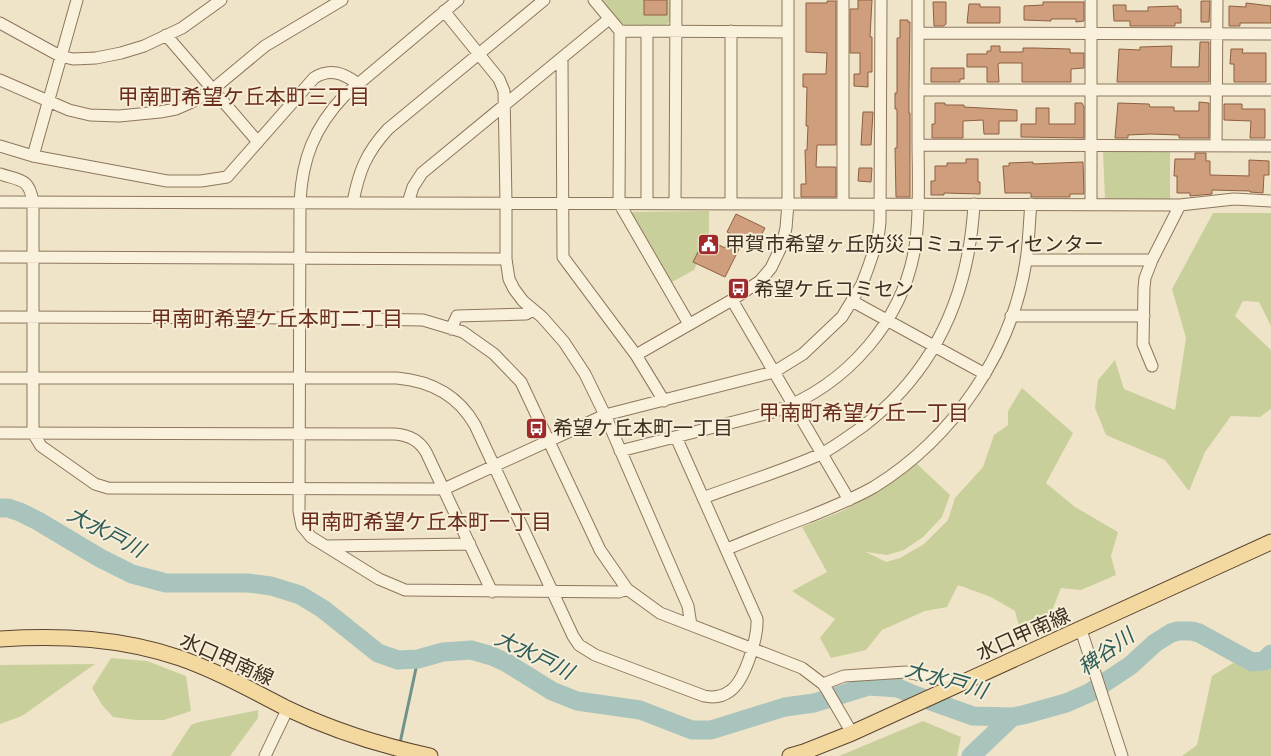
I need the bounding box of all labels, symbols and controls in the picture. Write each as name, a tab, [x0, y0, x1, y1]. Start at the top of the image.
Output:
district label: 甲南町希望ケ丘本町三丁目	[118, 82, 370, 114]
place label: 甲賀市希望ヶ丘防災コミュニティセンター	[725, 230, 1104, 260]
public building icon: 甲賀市希望ヶ丘防災コミュニティセンター	[697, 232, 721, 256]
place label: 希望ケ丘コミセン	[754, 275, 914, 305]
bus stop icon: 希望ケ丘コミセン	[726, 277, 750, 301]
district label: 甲南町希望ケ丘本町二丁目	[151, 304, 403, 336]
district label: 甲南町希望ケ丘一丁目	[759, 398, 969, 430]
place label: 希望ケ丘本町一丁目	[553, 414, 733, 444]
bus stop icon: 希望ケ丘本町一丁目	[525, 416, 549, 440]
water label: 大水戸川	[61, 499, 152, 568]
district label: 甲南町希望ケ丘本町一丁目	[300, 507, 552, 539]
street label: 水口甲南線	[972, 601, 1075, 669]
water label: 稗谷川	[1072, 620, 1143, 684]
water label: 大水戸川	[489, 623, 580, 690]
street label: 水口甲南線	[175, 626, 278, 694]
water label: 大水戸川	[901, 654, 992, 708]

